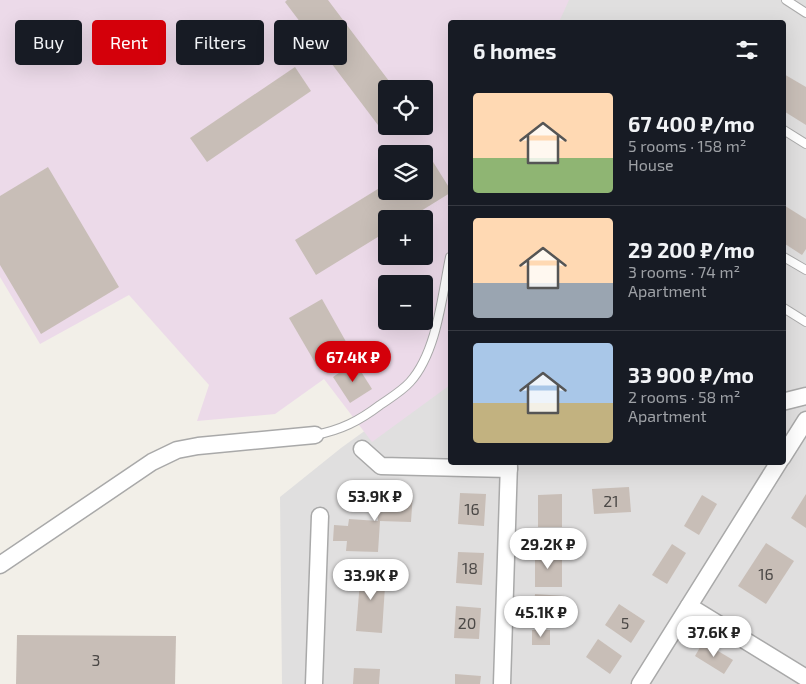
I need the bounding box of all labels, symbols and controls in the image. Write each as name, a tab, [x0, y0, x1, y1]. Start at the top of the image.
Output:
chip: Buy	[15, 20, 82, 65]
chip: Rent	[92, 20, 166, 65]
chip: Filters	[176, 20, 264, 65]
chip: New	[274, 20, 347, 65]
icon: filters	[733, 36, 761, 64]
text: 6 homes	[473, 38, 556, 63]
map controls	[378, 80, 433, 330]
button: locate	[378, 80, 433, 135]
text: 67 400 ₽/mo	[628, 111, 755, 136]
icon: home	[513, 113, 573, 173]
text: 5 rooms · 158 m²	[628, 136, 746, 155]
button: layers	[378, 145, 433, 200]
text: House	[628, 155, 674, 174]
button: +	[378, 210, 433, 265]
text: 29 200 ₽/mo	[628, 237, 755, 262]
icon: home	[513, 238, 573, 298]
text: 3 rooms · 74 m²	[628, 262, 740, 281]
button: −	[378, 275, 433, 330]
text: Apartment	[628, 281, 707, 300]
pin: 67.4K ₽	[307, 340, 399, 383]
text: 67.4K ₽	[326, 347, 380, 366]
text: 33 900 ₽/mo	[628, 362, 754, 387]
icon: home	[513, 363, 573, 423]
text: 2 rooms · 58 m²	[628, 387, 741, 406]
text: Apartment	[628, 406, 707, 425]
pin: 53.9K ₽	[329, 480, 421, 522]
text: 53.9K ₽	[348, 486, 402, 505]
house number: 21	[603, 491, 619, 510]
house number: 16	[464, 499, 480, 518]
pin: 29.2K ₽	[502, 528, 594, 570]
text: 29.2K ₽	[521, 534, 575, 553]
pin: 33.9K ₽	[325, 558, 417, 601]
house number: 18	[462, 558, 478, 577]
house number: 16	[758, 564, 774, 583]
text: 33.9K ₽	[344, 565, 398, 584]
pin: 45.1K ₽	[495, 596, 587, 638]
text: 45.1K ₽	[515, 602, 567, 621]
house number: 20	[458, 613, 476, 632]
house number: 5	[621, 613, 629, 632]
pin: 37.6K ₽	[668, 616, 760, 658]
text: 37.6K ₽	[687, 622, 741, 641]
house number: 3	[92, 650, 100, 669]

